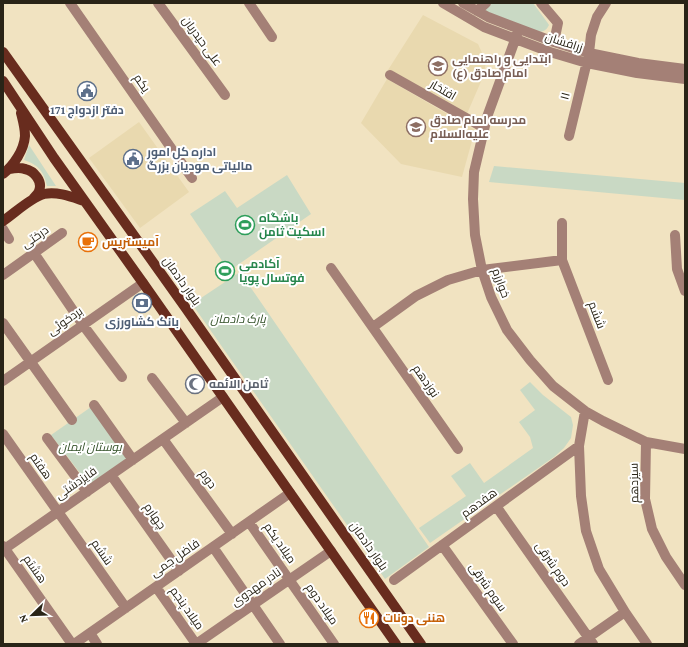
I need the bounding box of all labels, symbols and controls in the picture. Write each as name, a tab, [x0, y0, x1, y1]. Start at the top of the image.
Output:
street label: علی حیدریان	[179, 13, 225, 69]
street label: زرافشان	[543, 29, 585, 55]
place label: ابتدایی و راهنمایی امام صادق (ع)	[452, 52, 551, 82]
school or university icon: ابتدایی و راهنمایی امام صادق (ع)	[427, 55, 449, 77]
street label: یکم	[130, 71, 154, 96]
street label: افتخار	[427, 76, 459, 103]
public building icon: دفتر ازدواج 171	[76, 80, 98, 102]
street label: ۱۱	[557, 91, 573, 101]
place label: دفتر ازدواج 171	[50, 103, 124, 119]
place label: مدرسه امام صادق علیه‌السلام	[430, 113, 526, 142]
school or university icon: مدرسه امام صادق علیه‌السلام	[405, 116, 427, 138]
place label: اداره کل امور مالیاتی مودیان بزرگ	[146, 145, 253, 174]
public building icon: اداره کل امور مالیاتی مودیان بزرگ	[122, 148, 144, 170]
place label: باشگاه اسکیت ثامن	[259, 211, 325, 240]
sports icon: باشگاه اسکیت ثامن	[234, 214, 256, 236]
street label: درختی	[19, 223, 51, 251]
cafe icon: آمیستریس	[77, 231, 99, 253]
place label: آمیستریس	[102, 235, 159, 250]
street label: بلوار دادمان	[160, 254, 204, 308]
place label: آکادمی فوتسال پویا	[239, 257, 305, 287]
sports icon: آکادمی فوتسال پویا	[214, 260, 236, 282]
street label: خوارزم	[488, 266, 513, 300]
bank icon: بانک کشاورزی	[131, 292, 153, 314]
street label: ششم	[584, 299, 609, 331]
street label: بردخوئی	[45, 304, 85, 338]
park label: پارک دادمان	[210, 312, 267, 327]
place label: بانک کشاورزی	[105, 315, 179, 330]
street label: نوزدهم	[409, 362, 442, 401]
mosque icon: ثامن الائمه	[184, 373, 206, 395]
place label: ثامن الائمه	[209, 377, 269, 392]
park label: بوستان ایمان	[58, 440, 123, 454]
street label: هفتم	[26, 450, 55, 482]
street label: سیزدهم	[627, 463, 642, 503]
street label: فایزدشتی	[53, 464, 99, 502]
street label: دوم	[196, 467, 220, 492]
street label: هفدهم	[458, 485, 500, 522]
street label: چهارم	[139, 500, 169, 533]
street label: بلوار دادمان	[347, 519, 391, 573]
street label: میلاد یکم	[260, 520, 299, 567]
street label: ششم	[87, 536, 116, 568]
street label: فاضل جمی	[148, 536, 202, 580]
street label: دوم شرقی	[532, 539, 573, 590]
street label: هشتم	[19, 552, 50, 586]
street label: سوم شرقی	[466, 560, 510, 614]
street label: نادر مهدوی	[229, 565, 283, 609]
street label: میلاد دوم	[302, 581, 341, 628]
street label: میلاد پنجم	[166, 584, 207, 633]
north arrow	[12, 595, 52, 635]
restaurant icon: هننی دونات	[358, 607, 380, 629]
place label: هننی دونات	[383, 611, 445, 626]
text: N	[16, 613, 30, 625]

